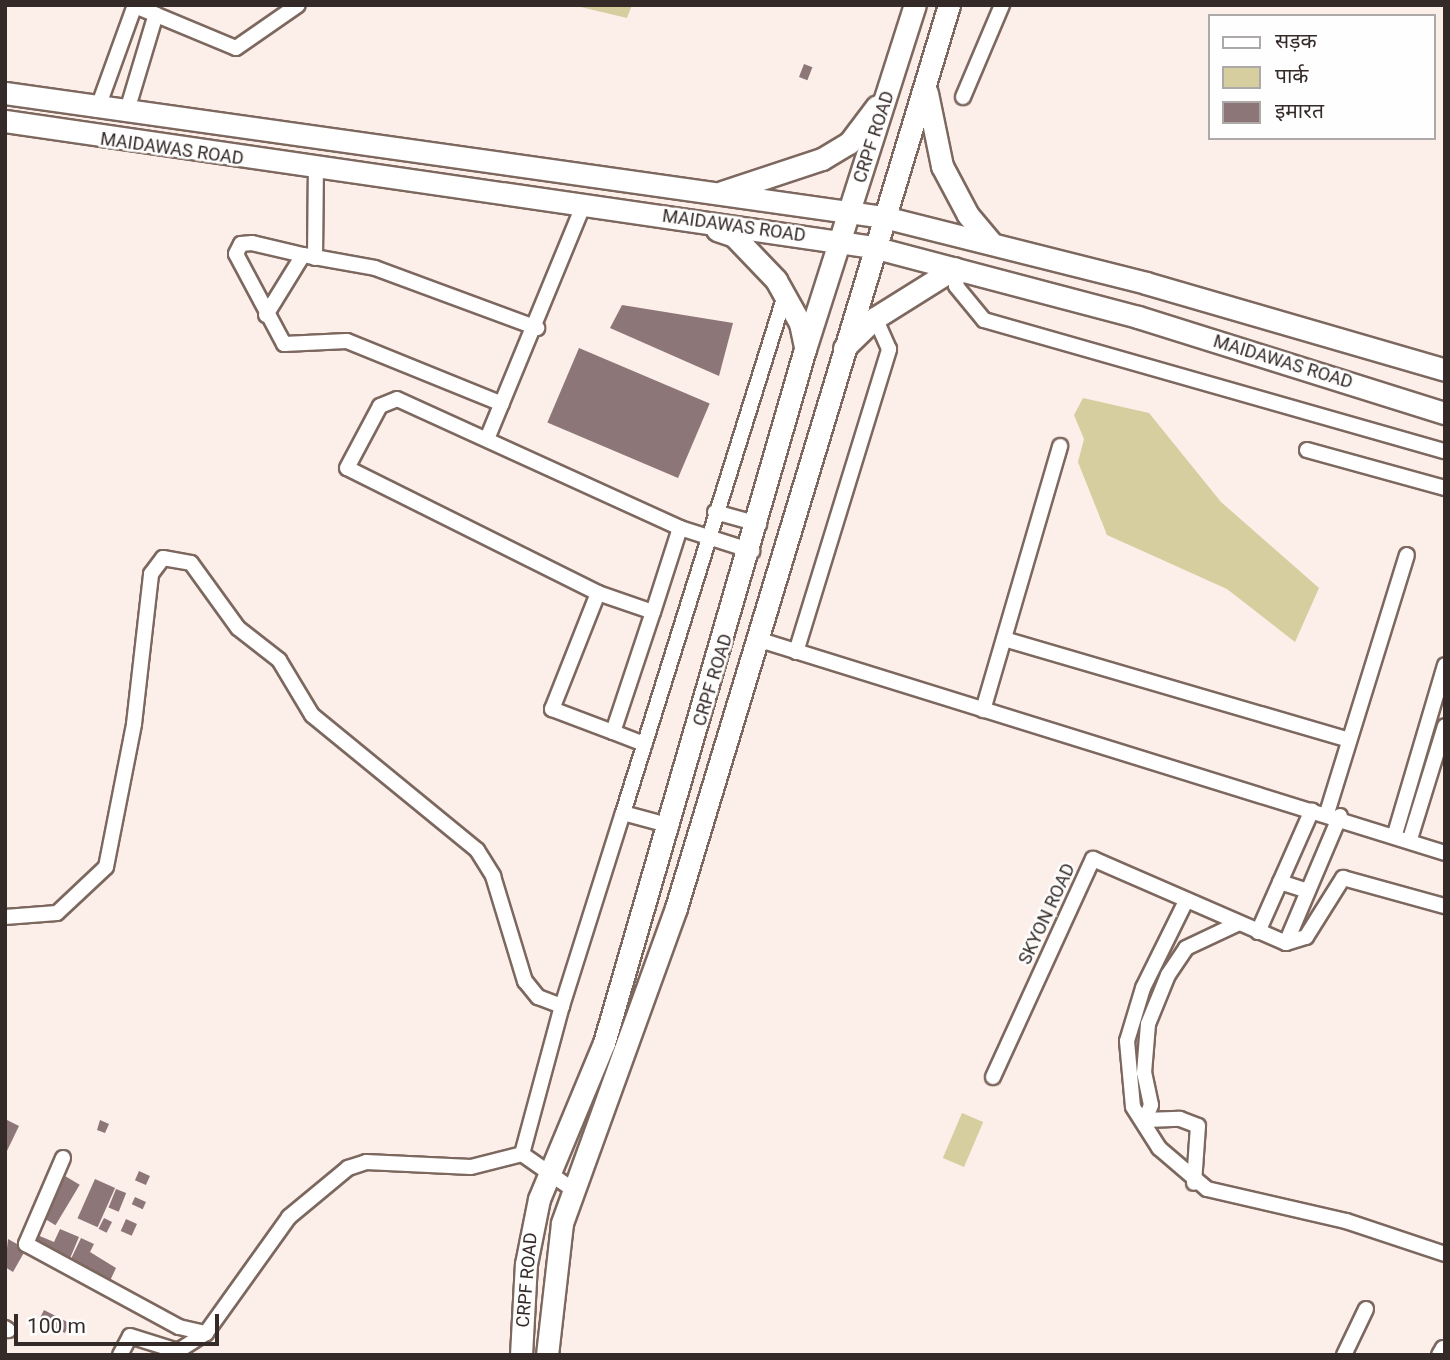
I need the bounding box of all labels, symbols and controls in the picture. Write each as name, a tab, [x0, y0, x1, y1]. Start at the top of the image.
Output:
legend	[1208, 14, 1436, 140]
text: सड़क	[1275, 29, 1317, 53]
text: पार्क	[1275, 64, 1309, 88]
street label: CRPF ROAD	[849, 88, 899, 186]
text: इमारत	[1275, 99, 1324, 123]
street label: MAIDAWAS ROAD	[99, 128, 245, 170]
street label: MAIDAWAS ROAD	[661, 205, 807, 247]
street label: MAIDAWAS ROAD	[1211, 331, 1355, 393]
street label: CRPF ROAD	[689, 631, 737, 729]
street label: SKYON ROAD	[1014, 860, 1080, 968]
street label: CRPF ROAD	[512, 1232, 542, 1328]
scale bar	[18, 1300, 222, 1344]
text: 100 m	[27, 1314, 86, 1338]

